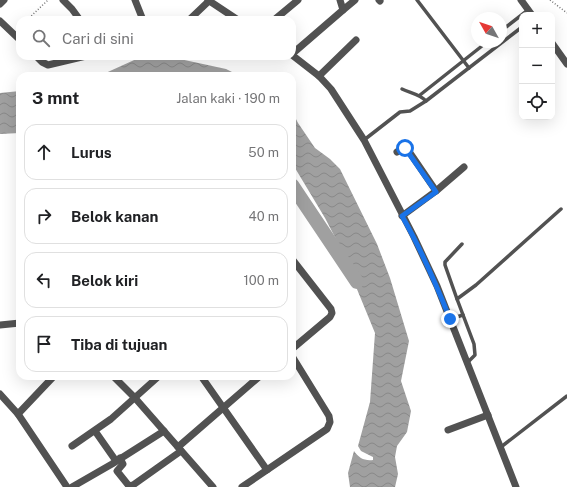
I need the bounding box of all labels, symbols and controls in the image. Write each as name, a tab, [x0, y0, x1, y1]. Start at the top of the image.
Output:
north arrow	[471, 12, 507, 48]
map controls	[519, 12, 555, 120]
button: +	[519, 12, 555, 48]
search box	[16, 16, 296, 60]
icon: search	[30, 27, 52, 49]
text: Cari di sini	[62, 30, 134, 47]
button: −	[519, 48, 555, 84]
button: locate	[519, 84, 555, 120]
text: 3 mnt	[32, 88, 79, 108]
text: Jalan kaki · 190 m	[176, 91, 280, 106]
route start	[396, 139, 414, 157]
icon: ahead	[33, 141, 55, 163]
text: Lurus	[71, 144, 112, 161]
text: 50 m	[248, 145, 279, 160]
icon: right	[33, 205, 55, 227]
text: Belok kanan	[71, 208, 158, 225]
text: 40 m	[248, 209, 279, 224]
icon: left	[33, 269, 55, 291]
text: Belok kiri	[71, 272, 138, 289]
text: 100 m	[243, 273, 279, 288]
route end	[441, 310, 459, 328]
icon: arrive	[33, 333, 55, 355]
text: Tiba di tujuan	[71, 336, 167, 353]

